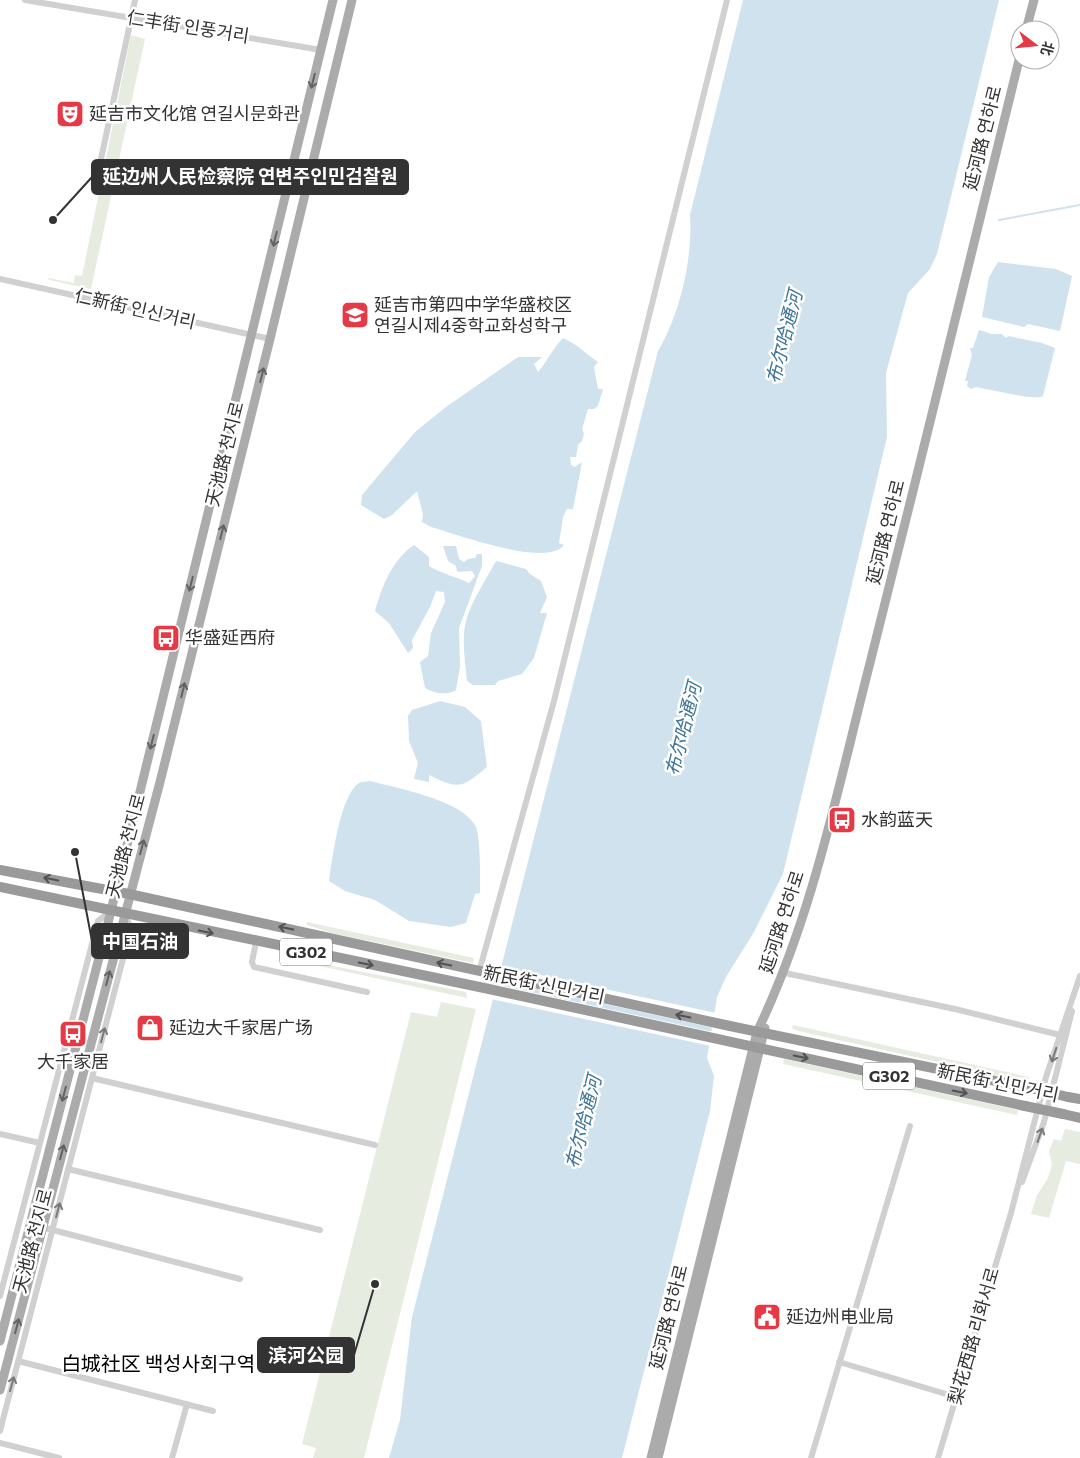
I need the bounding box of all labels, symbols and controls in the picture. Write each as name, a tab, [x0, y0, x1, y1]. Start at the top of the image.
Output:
street label: 仁丰街 인풍거리	[125, 5, 251, 47]
north arrow	[1010, 20, 1060, 70]
text: 北	[1038, 40, 1058, 58]
one-way arrow	[308, 73, 317, 89]
street label: 延河路 연하로	[958, 83, 1006, 192]
theatre icon: 延吉市文化馆 연길시문화관	[55, 99, 85, 129]
place label: 延吉市文化馆 연길시문화관	[89, 102, 300, 124]
callout: 延边州人民检察院 연변주인민검찰원	[92, 160, 408, 194]
text: 延边州人民检察院 연변주인민검찰원	[102, 164, 398, 187]
one-way arrow	[270, 231, 279, 247]
street label: 仁新街 인신거리	[72, 283, 198, 333]
water label: 布尔哈通河	[761, 284, 807, 386]
place label: 延吉市第四中学华盛校区 연길시제4중학교화성학구	[374, 293, 572, 336]
school or university icon: 延吉市第四中学华盛校区 연길시제4중학교화성학구	[340, 300, 370, 330]
one-way arrow	[258, 367, 267, 383]
street label: 天池路 천지로	[200, 399, 248, 508]
street label: 延河路 연하로	[861, 477, 909, 586]
one-way arrow	[218, 525, 227, 541]
one-way arrow	[186, 576, 195, 592]
bus stop icon: 华盛延西府	[151, 623, 181, 653]
place label: 华盛延西府	[185, 626, 275, 648]
water label: 布尔哈通河	[660, 676, 706, 778]
one-way arrow	[179, 682, 188, 698]
one-way arrow	[147, 734, 156, 750]
street label: 天池路 천지로	[101, 791, 150, 900]
bus stop icon: 水韵蓝天	[827, 805, 857, 835]
place label: 水韵蓝天	[861, 808, 933, 830]
one-way arrow	[138, 840, 147, 856]
street label: 延河路 연하로	[754, 867, 808, 976]
one-way arrow	[43, 874, 59, 884]
one-way arrow	[278, 923, 294, 932]
callout: 中国石油	[92, 924, 188, 958]
one-way arrow	[198, 927, 214, 937]
text: 中国石油	[102, 929, 178, 952]
road number: G302	[280, 939, 332, 966]
one-way arrow	[357, 959, 373, 969]
one-way arrow	[437, 959, 453, 968]
street label: 新民街 신민거리	[481, 960, 607, 1008]
one-way arrow	[103, 970, 113, 986]
one-way arrow	[675, 1011, 691, 1020]
shop icon: 延边大千家居广场	[135, 1013, 165, 1043]
place label: 延边大千家居广场	[169, 1016, 313, 1038]
bus stop icon: 大千家居	[58, 1019, 88, 1049]
one-way arrow	[99, 1028, 108, 1044]
one-way arrow	[1048, 1047, 1058, 1063]
place label: 大千家居	[37, 1050, 109, 1072]
one-way arrow	[793, 1053, 809, 1062]
street label: 新民街 신민거리	[935, 1058, 1061, 1106]
road number: G302	[863, 1062, 915, 1090]
water label: 布尔哈通河	[560, 1069, 606, 1171]
one-way arrow	[59, 1086, 68, 1102]
one-way arrow	[952, 1087, 968, 1097]
one-way arrow	[1036, 1127, 1045, 1143]
one-way arrow	[58, 1144, 67, 1160]
street label: 天池路 천지로	[8, 1186, 57, 1295]
one-way arrow	[53, 1202, 63, 1218]
street label: 延河路 연하로	[644, 1262, 692, 1371]
street label: 梨花西路 리화서로	[943, 1265, 1003, 1407]
public building icon: 延边州电业局	[752, 1302, 782, 1332]
place label: 延边州电业局	[786, 1305, 894, 1327]
one-way arrow	[12, 1319, 22, 1335]
callout: 滨河公园	[258, 1338, 354, 1372]
text: 滨河公园	[268, 1343, 344, 1366]
district label: 白城社区 백성사회구역	[61, 1351, 255, 1375]
one-way arrow	[8, 1376, 17, 1392]

